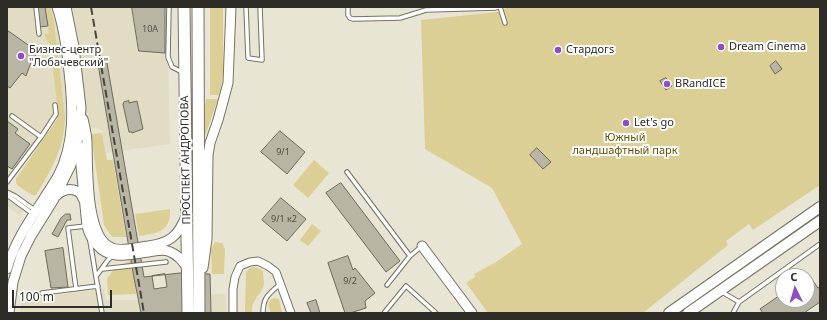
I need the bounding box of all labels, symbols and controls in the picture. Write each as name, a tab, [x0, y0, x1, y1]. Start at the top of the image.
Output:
house number: 10А	[142, 24, 158, 34]
place label: Dream Cinema	[729, 40, 806, 54]
marker: Dream Cinema	[716, 42, 726, 52]
place label: Бизнес-центр "Лобачевский"	[29, 43, 108, 69]
place label: Стардогs	[566, 43, 614, 57]
marker: Стардогs	[553, 45, 563, 55]
marker: Бизнес-центр "Лобачевский"	[16, 51, 26, 61]
place label: BRandICE	[675, 77, 726, 91]
marker: BRandICE	[662, 79, 672, 89]
street label: ПРОСПЕКТ АНДРОПОВА	[178, 95, 194, 225]
place label: Let's go	[634, 116, 674, 130]
marker: Let's go	[621, 118, 631, 128]
park label: Южный ландшафтный парк	[572, 131, 678, 157]
house number: 9/1	[276, 147, 290, 157]
house number: 9/1 к2	[271, 214, 297, 224]
north arrow	[775, 268, 815, 308]
text: С	[790, 269, 798, 284]
house number: 9/2	[343, 276, 357, 286]
scale bar	[14, 282, 114, 308]
text: 100 m	[19, 288, 54, 305]

